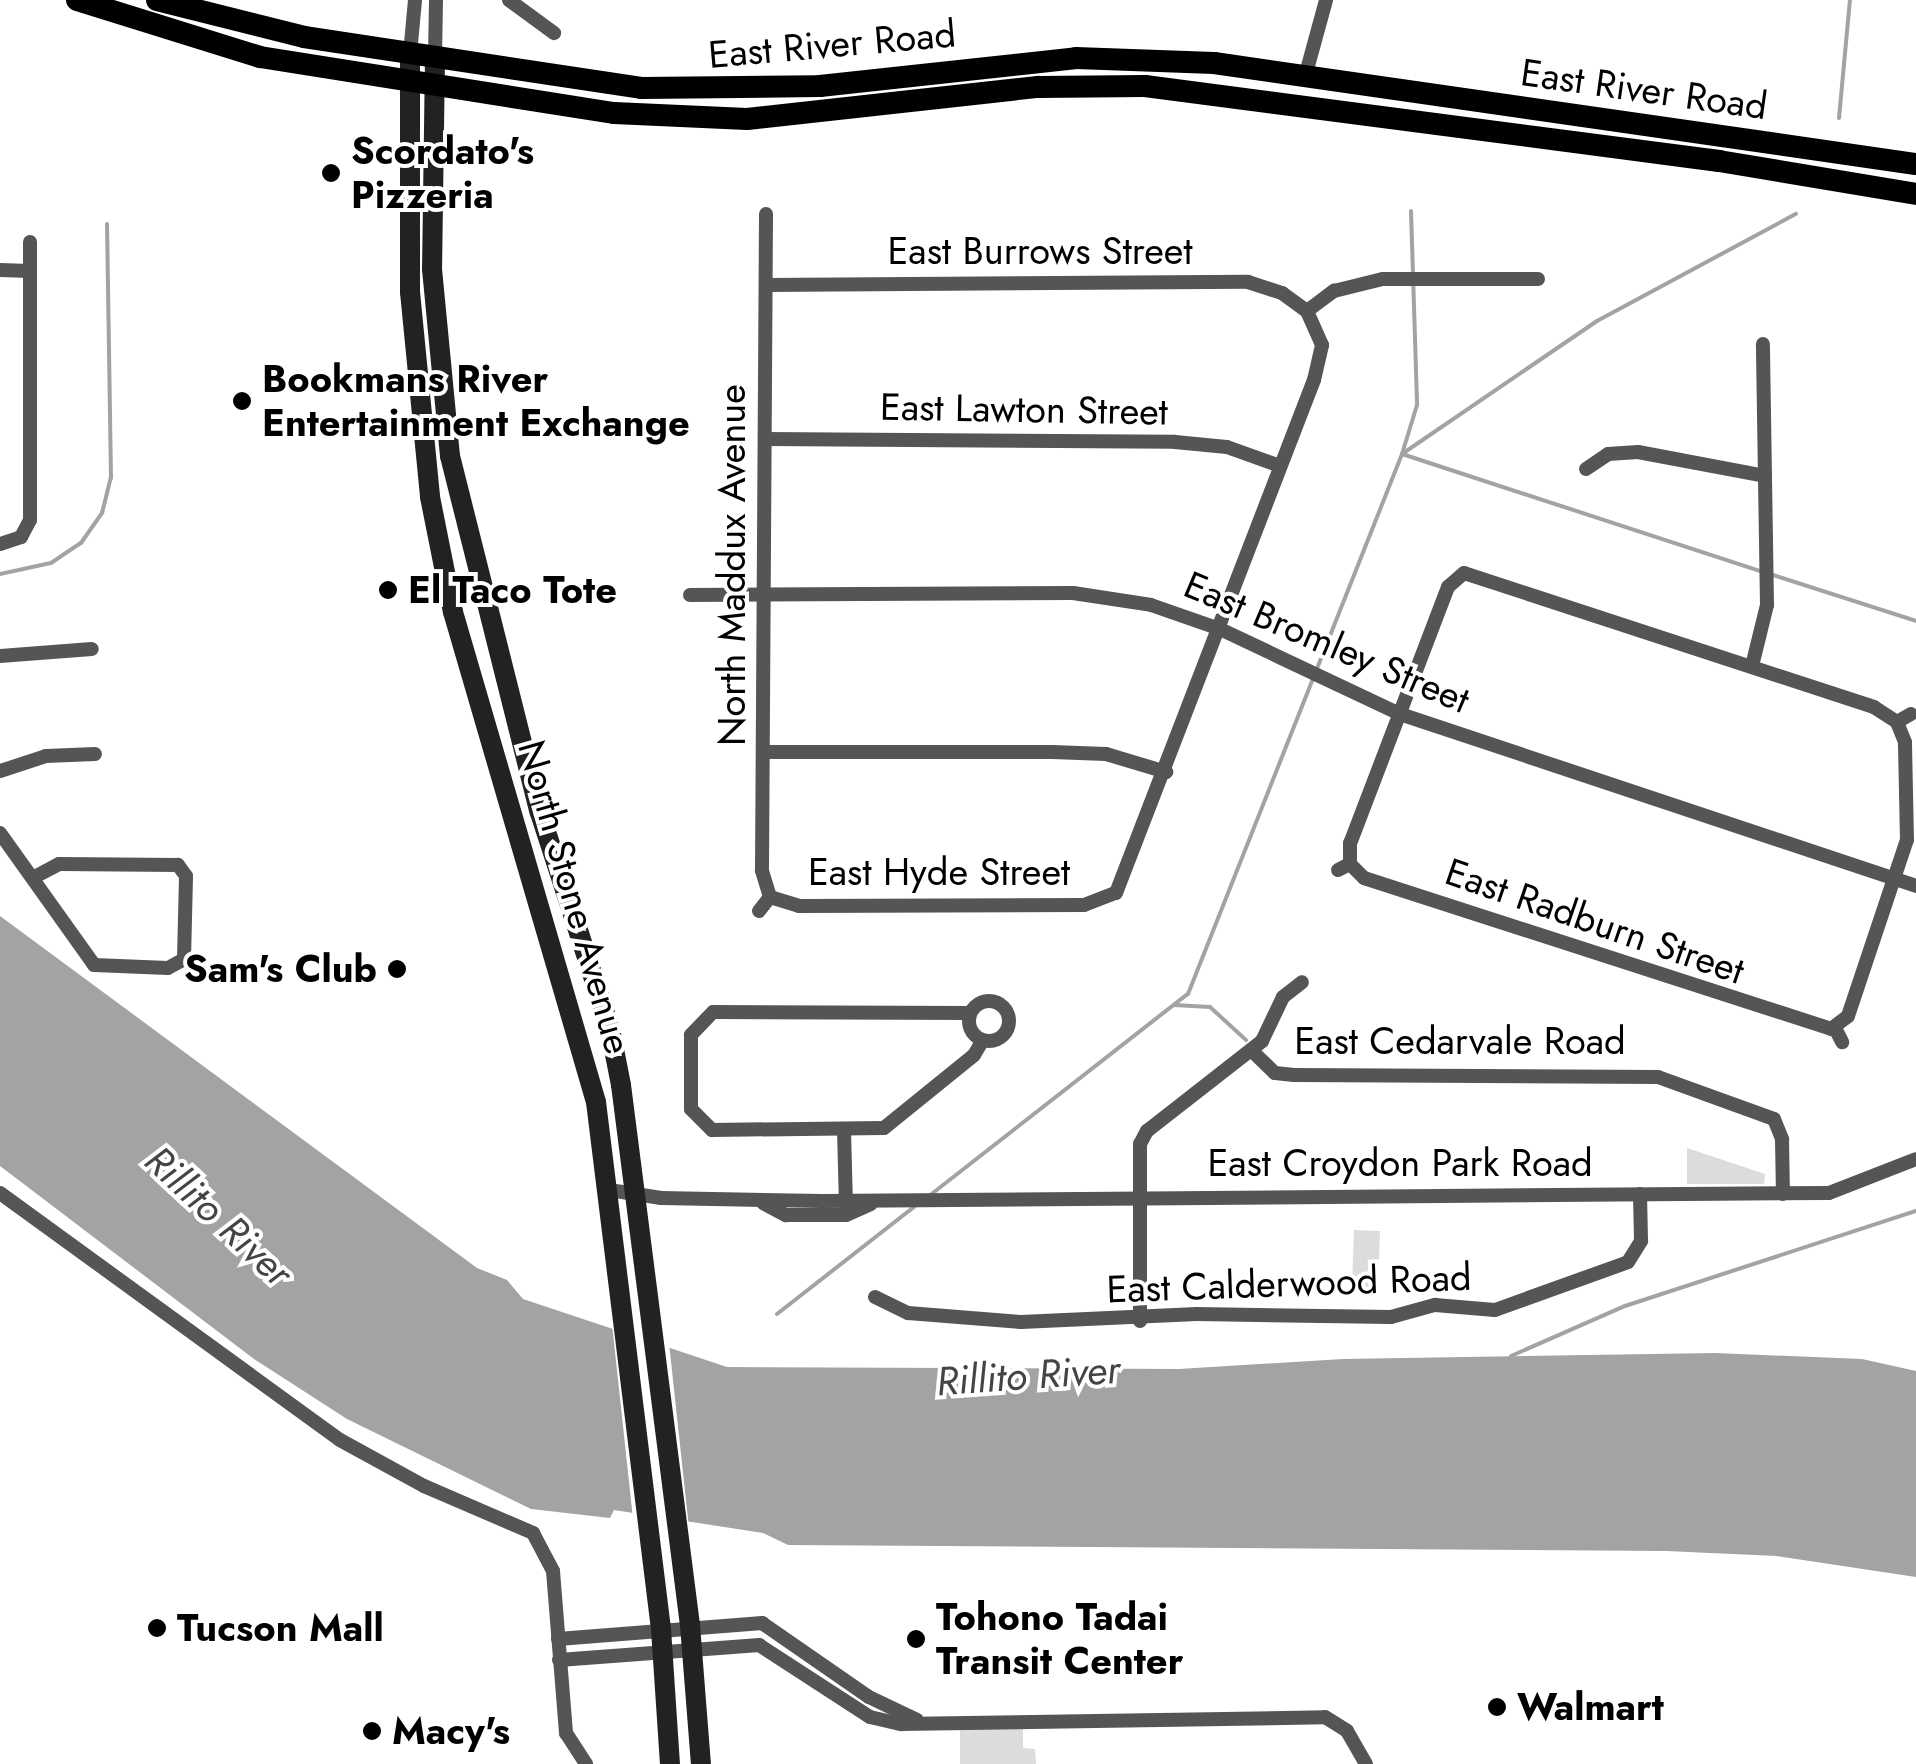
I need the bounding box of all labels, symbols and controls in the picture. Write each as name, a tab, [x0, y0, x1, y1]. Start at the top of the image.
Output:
street label: East River Road	[706, 10, 958, 78]
street label: East River Road	[1518, 49, 1770, 129]
place label: Scordato's Pizzeria	[351, 128, 534, 218]
marker: Scordato's Pizzeria	[320, 162, 342, 184]
street label: East Burrows Street	[887, 228, 1193, 274]
place label: Bookmans River Entertainment Exchange	[262, 356, 690, 446]
street label: North Maddux Avenue	[709, 384, 755, 746]
street label: East Lawton Street	[880, 384, 1168, 434]
marker: Bookmans River Entertainment Exchange	[231, 390, 253, 412]
street label: East Bromley Street	[1177, 561, 1477, 723]
place label: El Taco Tote	[408, 567, 617, 613]
marker: El Taco Tote	[377, 579, 399, 601]
street label: North Stone Avenue	[508, 735, 642, 1059]
street label: East Hyde Street	[808, 849, 1070, 895]
street label: East Radburn Street	[1440, 849, 1750, 993]
place label: Sam's Club	[184, 946, 377, 992]
marker: Sam's Club	[386, 958, 408, 980]
street label: East Cedarvale Road	[1294, 1018, 1626, 1064]
water label: Rillito River	[135, 1136, 303, 1296]
street label: East Croydon Park Road	[1207, 1140, 1593, 1186]
street label: East Calderwood Road	[1106, 1254, 1472, 1312]
water label: Rillito River	[935, 1345, 1121, 1405]
place label: Tohono Tadai Transit Center	[936, 1594, 1183, 1684]
place label: Tucson Mall	[177, 1605, 384, 1651]
marker: Tucson Mall	[146, 1617, 168, 1639]
marker: Tohono Tadai Transit Center	[905, 1628, 927, 1650]
place label: Walmart	[1517, 1684, 1664, 1730]
marker: Walmart	[1486, 1696, 1508, 1718]
place label: Macy's	[392, 1708, 510, 1754]
marker: Macy's	[361, 1720, 383, 1742]

